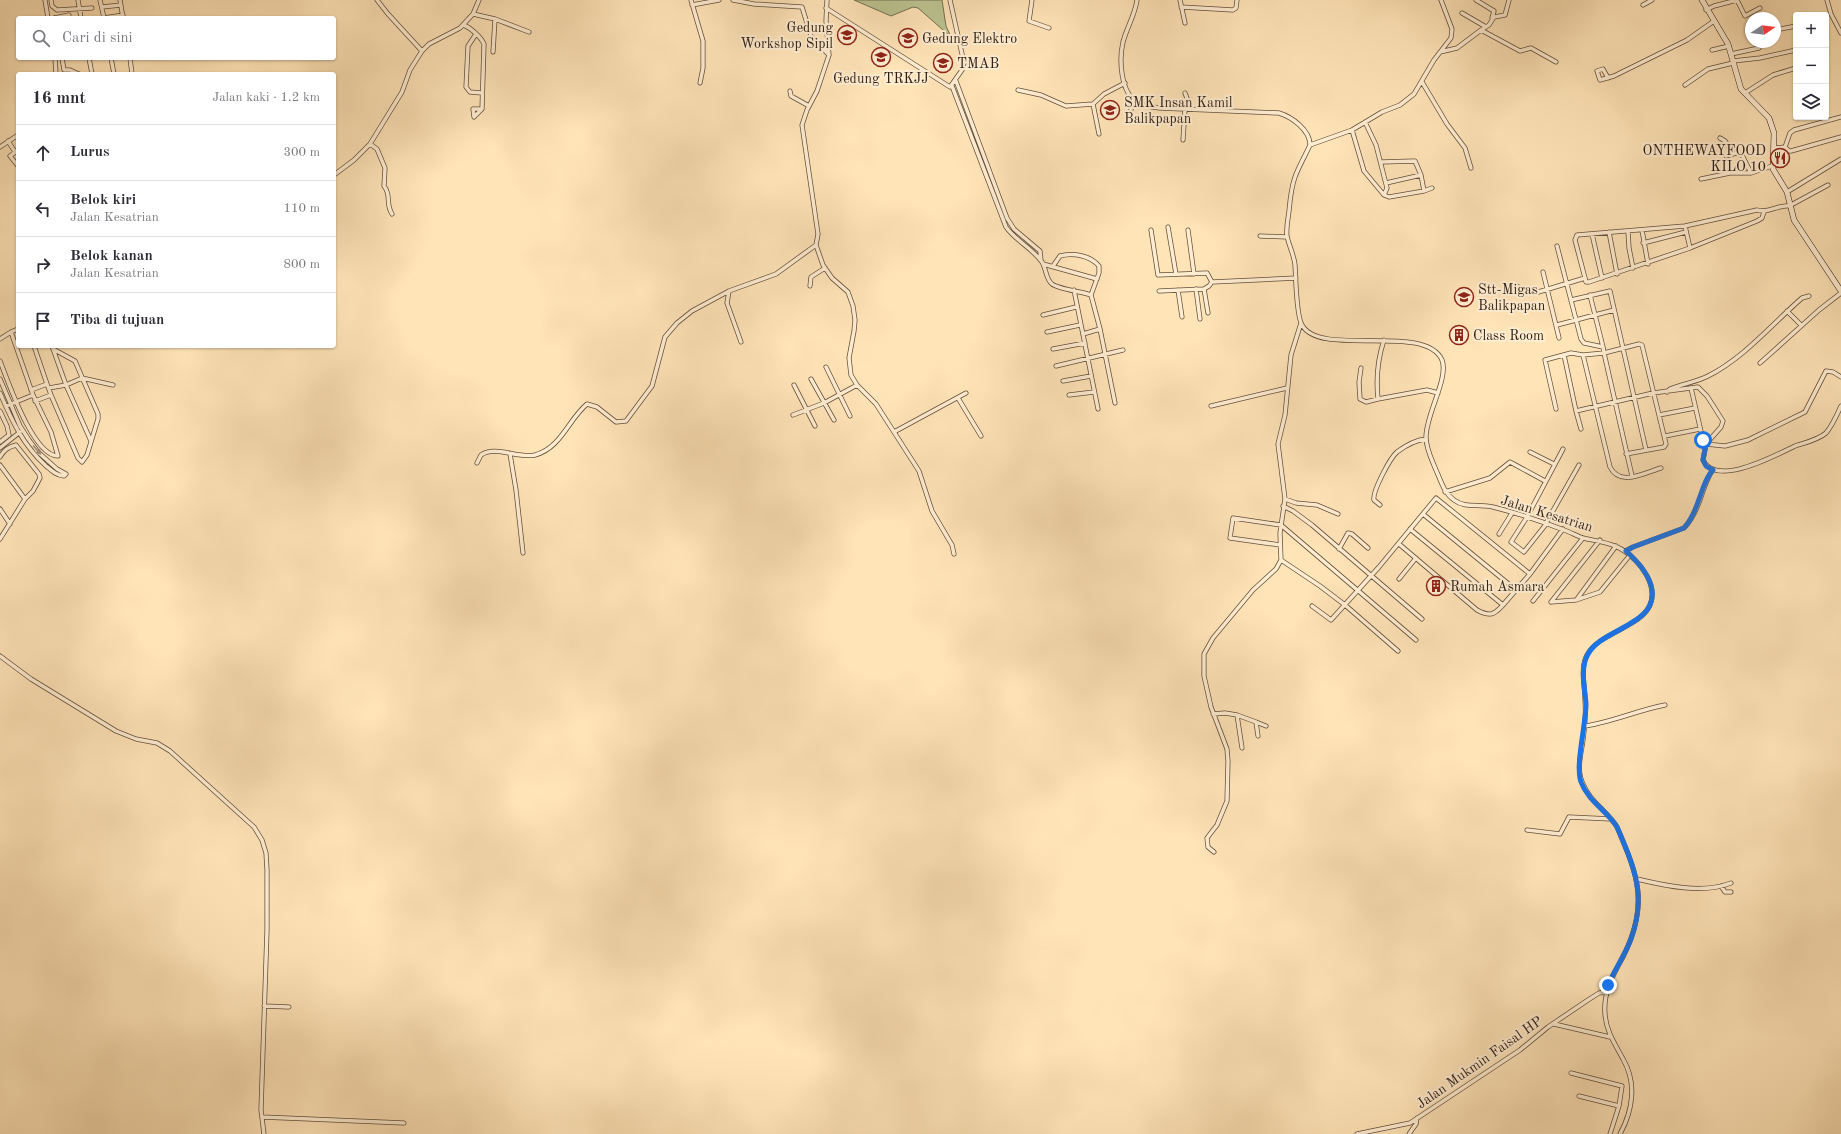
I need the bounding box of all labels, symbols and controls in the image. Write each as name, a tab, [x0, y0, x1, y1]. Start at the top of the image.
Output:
north arrow	[1745, 12, 1781, 48]
map controls	[1793, 12, 1829, 120]
button: +	[1793, 12, 1829, 48]
search box	[16, 16, 336, 60]
place label: Gedung Workshop Sipil	[740, 21, 833, 51]
school or university icon: Gedung Workshop Sipil	[836, 24, 858, 46]
icon: search	[30, 27, 52, 49]
school or university icon: Gedung Elektro	[897, 27, 919, 49]
text: Cari di sini	[62, 31, 133, 46]
place label: Gedung Elektro	[922, 32, 1017, 46]
school or university icon: Gedung TRKJJ	[870, 46, 892, 68]
button: −	[1793, 48, 1829, 84]
school or university icon: TMAB	[932, 52, 954, 74]
place label: TMAB	[957, 57, 999, 71]
place label: Gedung TRKJJ	[833, 72, 929, 86]
button: layers	[1793, 84, 1829, 120]
text: 16 mnt	[32, 90, 86, 107]
text: Jalan kaki · 1.2 km	[212, 91, 320, 104]
place label: SMK Insan Kamil Balikpapan	[1124, 96, 1233, 126]
school or university icon: SMK Insan Kamil Balikpapan	[1099, 99, 1121, 121]
icon: ahead	[32, 142, 54, 164]
place label: ONTHEWAYFOOD KILO 10	[1643, 144, 1766, 174]
text: Lurus	[70, 145, 110, 160]
text: 300 m	[283, 146, 320, 159]
restaurant icon: ONTHEWAYFOOD KILO 10	[1769, 147, 1791, 169]
text: Belok kiri	[70, 193, 136, 208]
icon: left	[32, 198, 54, 220]
text: 110 m	[283, 202, 320, 215]
text: Jalan Kesatrian	[70, 211, 159, 224]
text: Belok kanan	[70, 249, 153, 264]
icon: right	[32, 254, 54, 276]
text: 800 m	[283, 258, 320, 271]
text: Jalan Kesatrian	[70, 267, 159, 280]
place label: Stt-Migas Balikpapan	[1478, 283, 1546, 313]
school or university icon: Stt-Migas Balikpapan	[1453, 286, 1475, 308]
icon: arrive	[32, 310, 54, 332]
text: Tiba di tujuan	[70, 313, 164, 328]
building icon: Class Room	[1448, 324, 1470, 346]
place label: Class Room	[1473, 329, 1544, 343]
route start	[1694, 431, 1712, 449]
one-way arrow	[33, 445, 42, 455]
street label: Jalan Kesatrian	[1499, 493, 1595, 535]
building icon: Rumah Asmara	[1425, 575, 1447, 597]
place label: Rumah Asmara	[1450, 580, 1545, 594]
route end	[1599, 976, 1617, 994]
street label: Jalan Mukmin Faisal HP	[1414, 1014, 1545, 1112]

